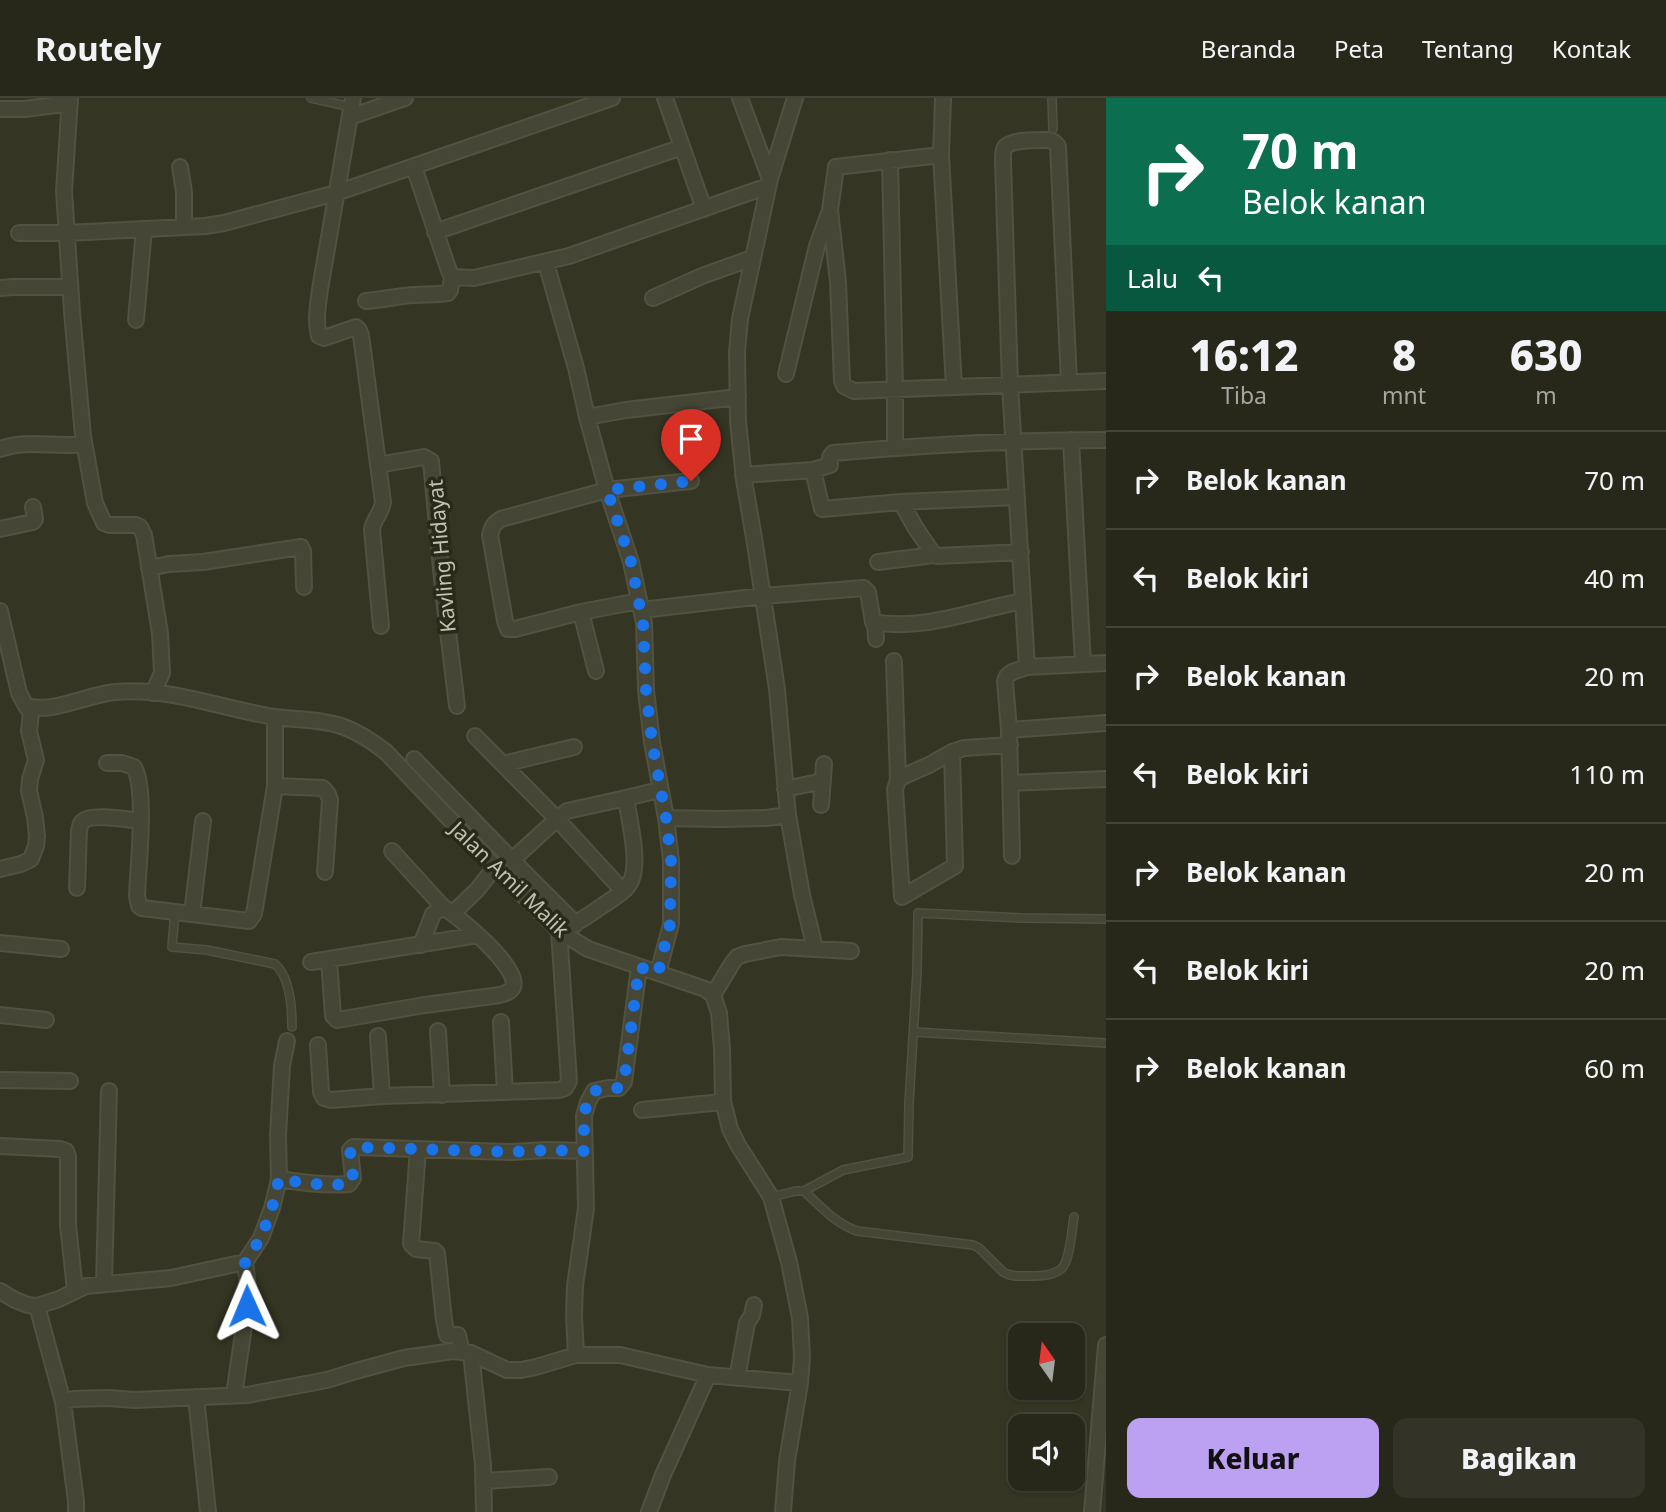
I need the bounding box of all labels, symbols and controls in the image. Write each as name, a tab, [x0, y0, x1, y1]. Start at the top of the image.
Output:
text: Routely	[35, 26, 161, 71]
text: Beranda	[1201, 32, 1296, 65]
text: Peta	[1334, 32, 1384, 65]
text: Tentang	[1422, 32, 1514, 65]
text: Kontak	[1552, 32, 1631, 65]
text: 70 m	[1242, 117, 1359, 183]
icon: right	[1127, 126, 1218, 217]
text: Belok kanan	[1242, 180, 1426, 223]
icon: left	[1192, 259, 1230, 297]
text: Lalu	[1127, 260, 1178, 296]
text: 16:12	[1190, 326, 1299, 383]
text: 8	[1392, 326, 1416, 383]
text: 630	[1510, 326, 1582, 383]
text: Tiba	[1221, 379, 1267, 411]
text: mnt	[1382, 379, 1426, 411]
text: m	[1535, 379, 1557, 411]
pin	[661, 409, 721, 481]
icon: arrive	[672, 420, 710, 458]
icon: right	[1127, 461, 1165, 499]
text: Belok kanan	[1186, 462, 1347, 498]
text: 70 m	[1584, 462, 1645, 498]
street label: Kavling Hidayat	[420, 478, 462, 634]
icon: left	[1127, 559, 1165, 597]
text: Belok kiri	[1186, 560, 1309, 596]
text: 40 m	[1584, 560, 1645, 596]
icon: right	[1127, 657, 1165, 695]
text: Belok kanan	[1186, 658, 1347, 694]
text: 20 m	[1584, 658, 1645, 694]
icon: left	[1127, 755, 1165, 793]
text: Belok kiri	[1186, 756, 1309, 792]
text: 110 m	[1569, 756, 1645, 792]
street label: Jalan Amil Malik	[443, 814, 576, 944]
icon: right	[1127, 853, 1165, 891]
text: Belok kanan	[1186, 854, 1347, 890]
text: 20 m	[1584, 854, 1645, 890]
icon: left	[1127, 951, 1165, 989]
text: Belok kiri	[1186, 952, 1309, 988]
text: 20 m	[1584, 952, 1645, 988]
icon: right	[1127, 1049, 1165, 1087]
text: Belok kanan	[1186, 1050, 1347, 1086]
text: 60 m	[1584, 1050, 1645, 1086]
position arrow	[210, 1269, 284, 1343]
north arrow	[1008, 1323, 1085, 1400]
map controls	[1008, 1323, 1085, 1491]
button: sound	[1008, 1414, 1085, 1491]
button: Keluar	[1127, 1418, 1379, 1498]
button: Bagikan	[1393, 1418, 1645, 1498]

